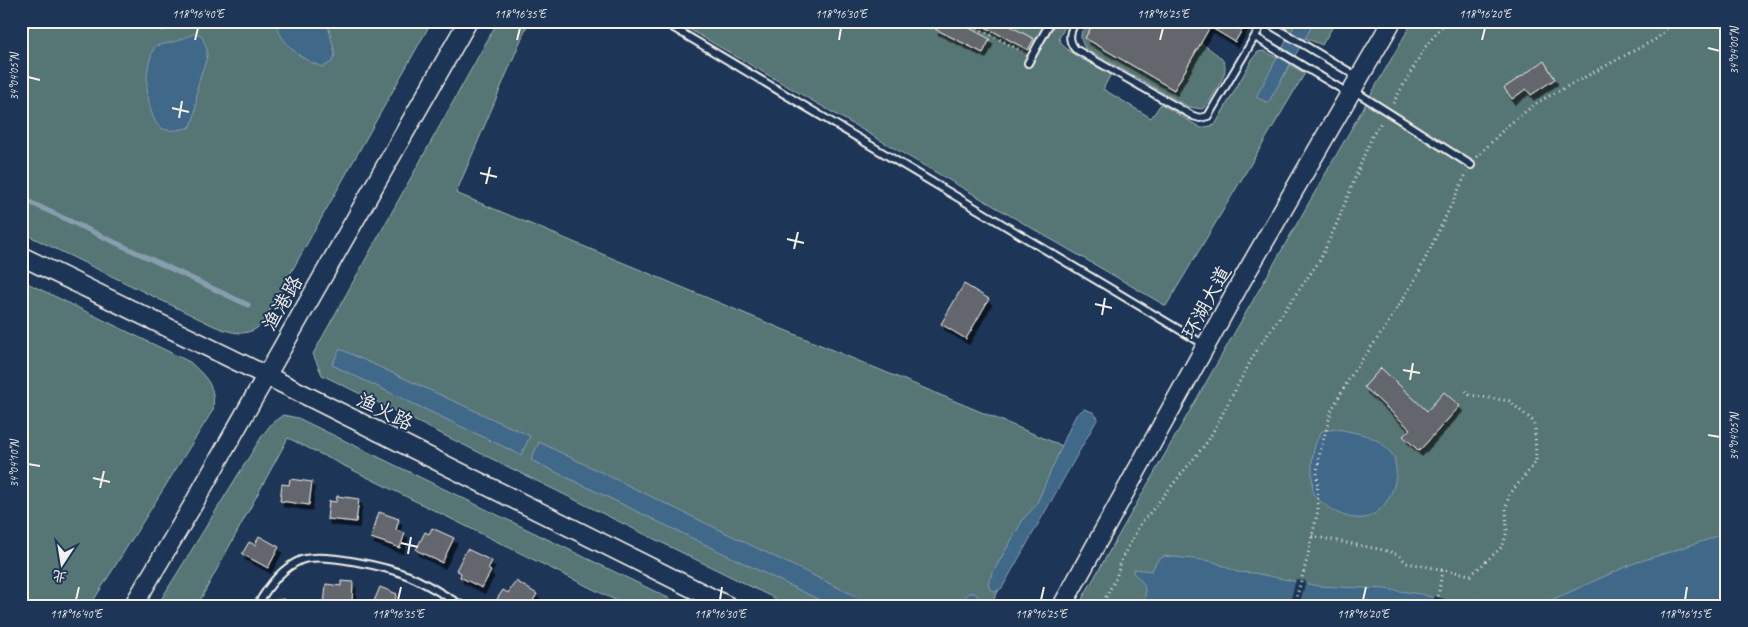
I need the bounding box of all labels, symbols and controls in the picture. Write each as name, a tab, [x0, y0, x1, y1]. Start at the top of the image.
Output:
text: 118°16'40"E	[172, 6, 226, 22]
text: 118°16'35"E	[494, 6, 548, 22]
text: 118°16'30"E	[815, 6, 869, 22]
text: 118°16'25"E	[1137, 6, 1191, 22]
text: 118°16'20"E	[1459, 6, 1513, 22]
text: 34°04'00"N	[1726, 26, 1742, 75]
text: 34°04'05"N	[6, 52, 22, 101]
street label: 环湖大道	[1176, 261, 1237, 343]
street label: 渔港路	[257, 270, 309, 335]
street label: 渔火路	[352, 387, 418, 436]
text: 34°04'05"N	[1726, 412, 1742, 461]
text: 34°04'10"N	[6, 439, 22, 488]
north arrow	[38, 540, 88, 590]
text: 北	[51, 566, 68, 586]
text: 118°16'40"E	[50, 606, 104, 622]
text: 118°16'35"E	[372, 606, 426, 622]
text: 118°16'30"E	[694, 606, 748, 622]
text: 118°16'25"E	[1015, 606, 1069, 622]
text: 118°16'20"E	[1337, 606, 1391, 622]
text: 118°16'15"E	[1659, 606, 1713, 622]

